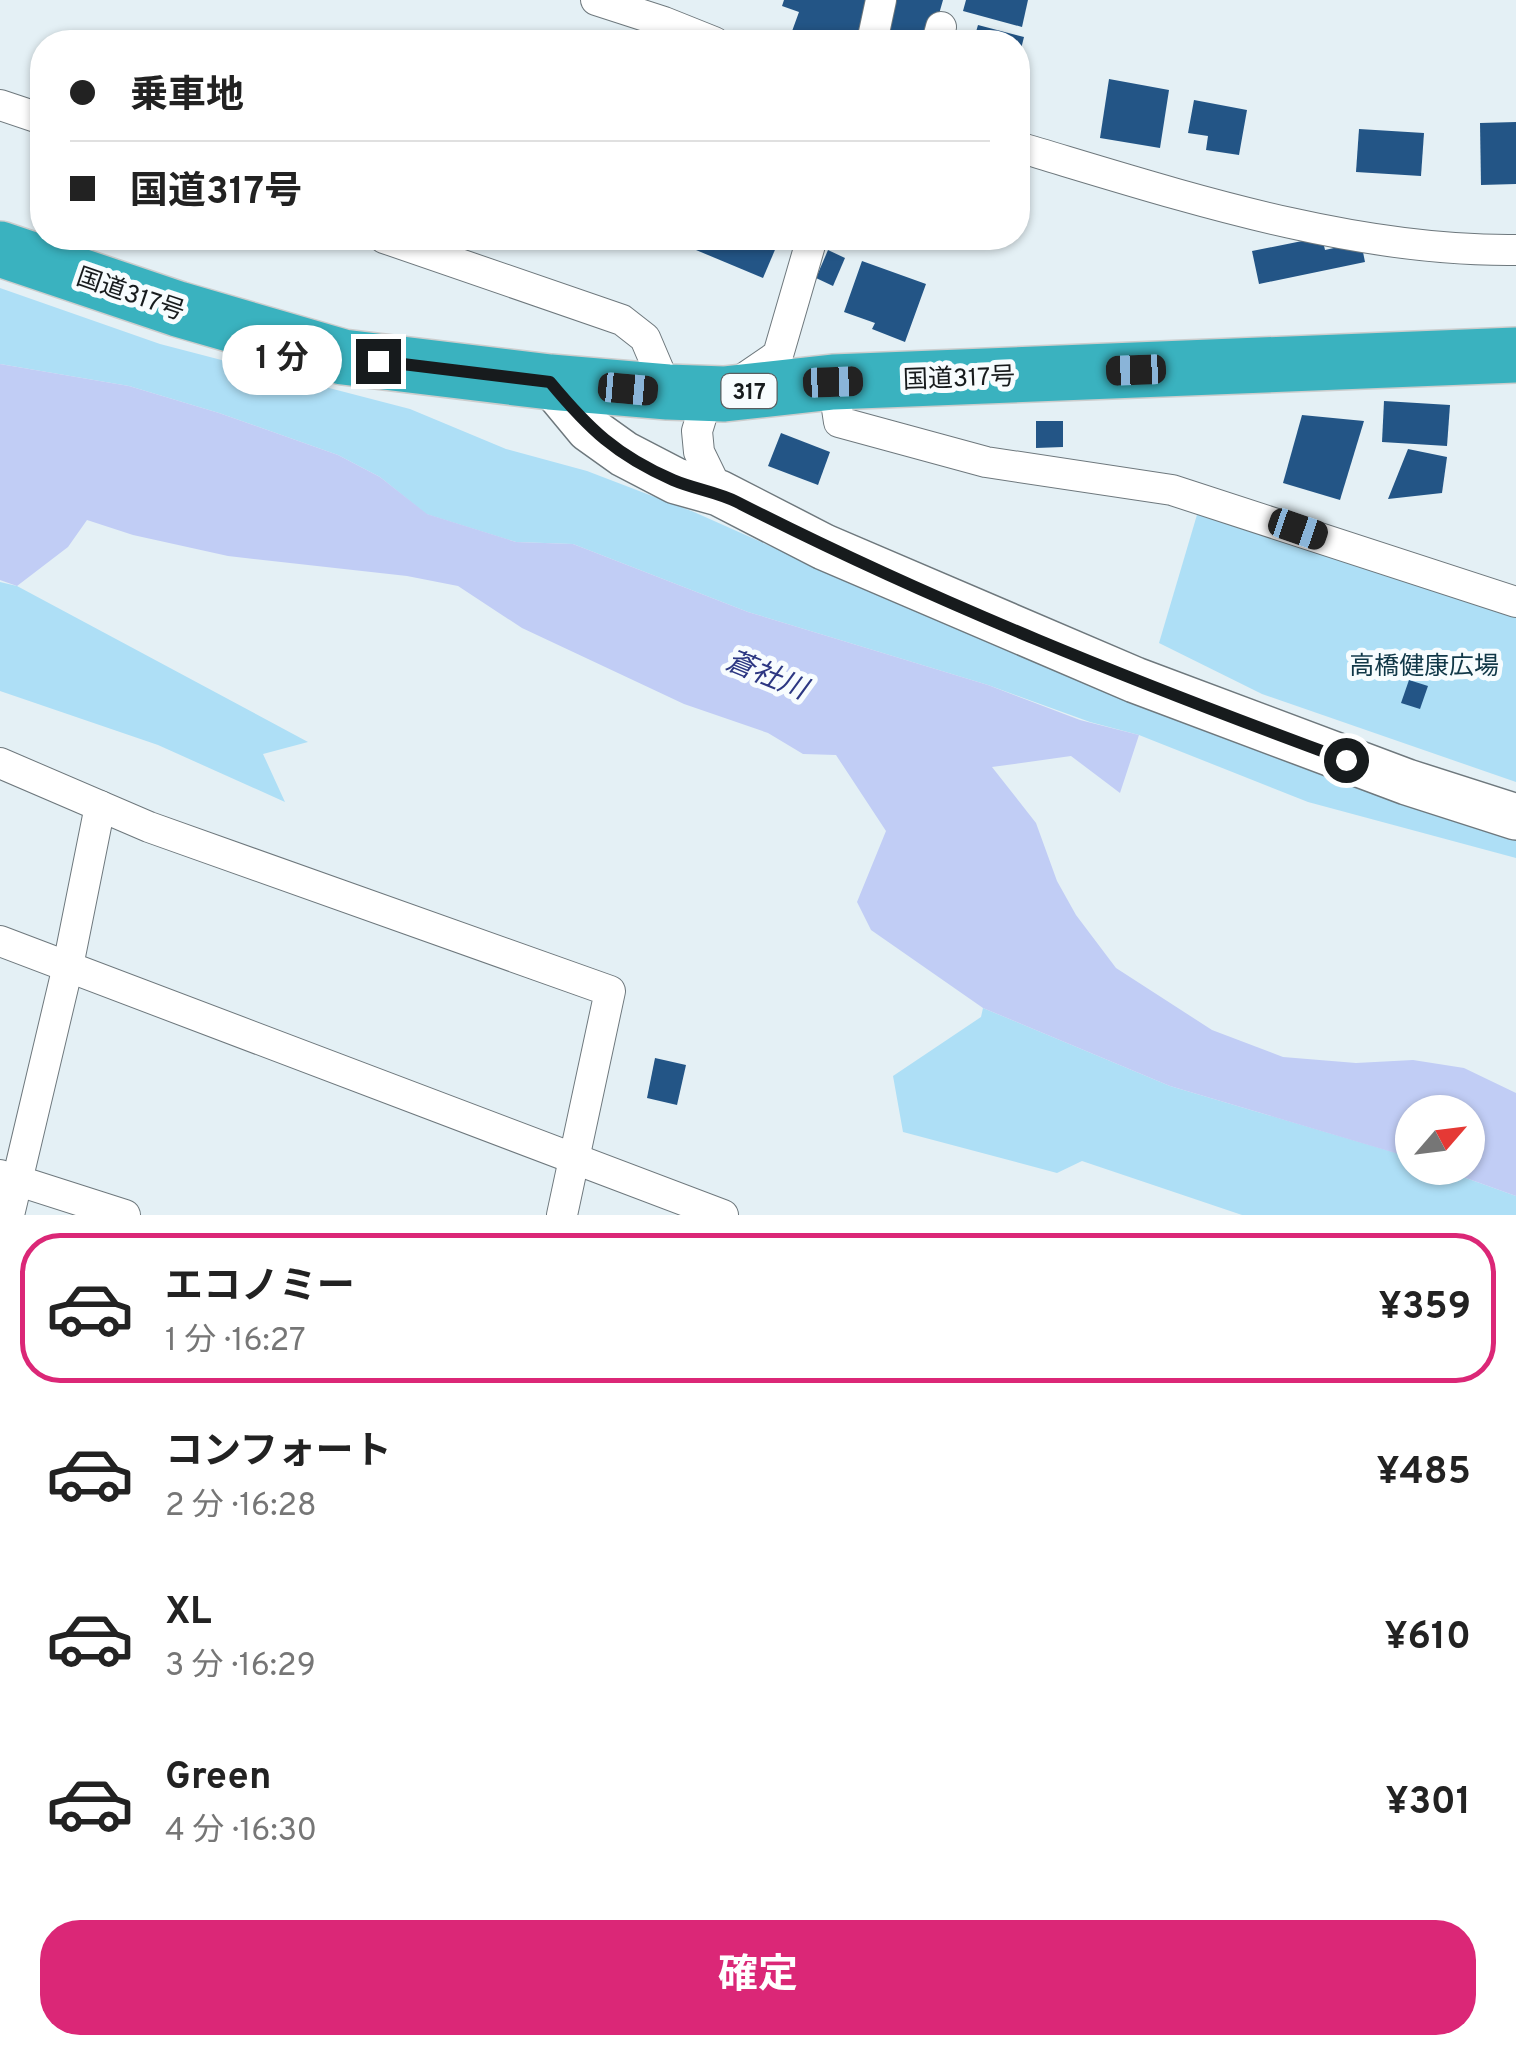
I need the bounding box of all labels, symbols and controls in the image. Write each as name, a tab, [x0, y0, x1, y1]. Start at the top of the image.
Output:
text: 乗車地	[130, 73, 244, 122]
text: 国道317号	[130, 169, 302, 218]
street label: 国道317号	[72, 262, 188, 329]
callout: 1 分	[223, 326, 343, 396]
route end	[356, 339, 401, 384]
text: 1 分	[256, 340, 308, 380]
car	[1105, 354, 1167, 386]
street label: 国道317号	[902, 362, 1016, 398]
car	[802, 366, 864, 398]
car	[597, 371, 659, 407]
road number: 317	[722, 374, 776, 408]
car	[1265, 505, 1331, 553]
water label: 蒼社川	[720, 644, 814, 710]
park label: 高橋健康広場	[1349, 652, 1499, 684]
route start	[1324, 738, 1369, 783]
north arrow	[1395, 1095, 1485, 1185]
map controls	[1395, 1095, 1485, 1185]
icon: car	[45, 1263, 135, 1353]
text: エコノミー	[165, 1264, 355, 1313]
text: ¥359	[1379, 1284, 1471, 1333]
text: 1 分 · 16:27	[165, 1322, 306, 1362]
icon: car	[45, 1428, 135, 1518]
text: コンフォート	[165, 1429, 392, 1478]
text: ¥485	[1376, 1449, 1471, 1498]
text: 2 分 · 16:28	[165, 1487, 317, 1527]
text: XL	[165, 1589, 212, 1638]
icon: car	[45, 1593, 135, 1683]
text: ¥610	[1384, 1614, 1471, 1663]
text: 3 分 · 16:29	[165, 1647, 316, 1687]
text: Green	[165, 1754, 271, 1803]
icon: car	[45, 1758, 135, 1848]
text: ¥301	[1386, 1779, 1471, 1828]
text: 4 分 · 16:30	[165, 1812, 317, 1852]
button: 確定	[40, 1920, 1476, 2035]

